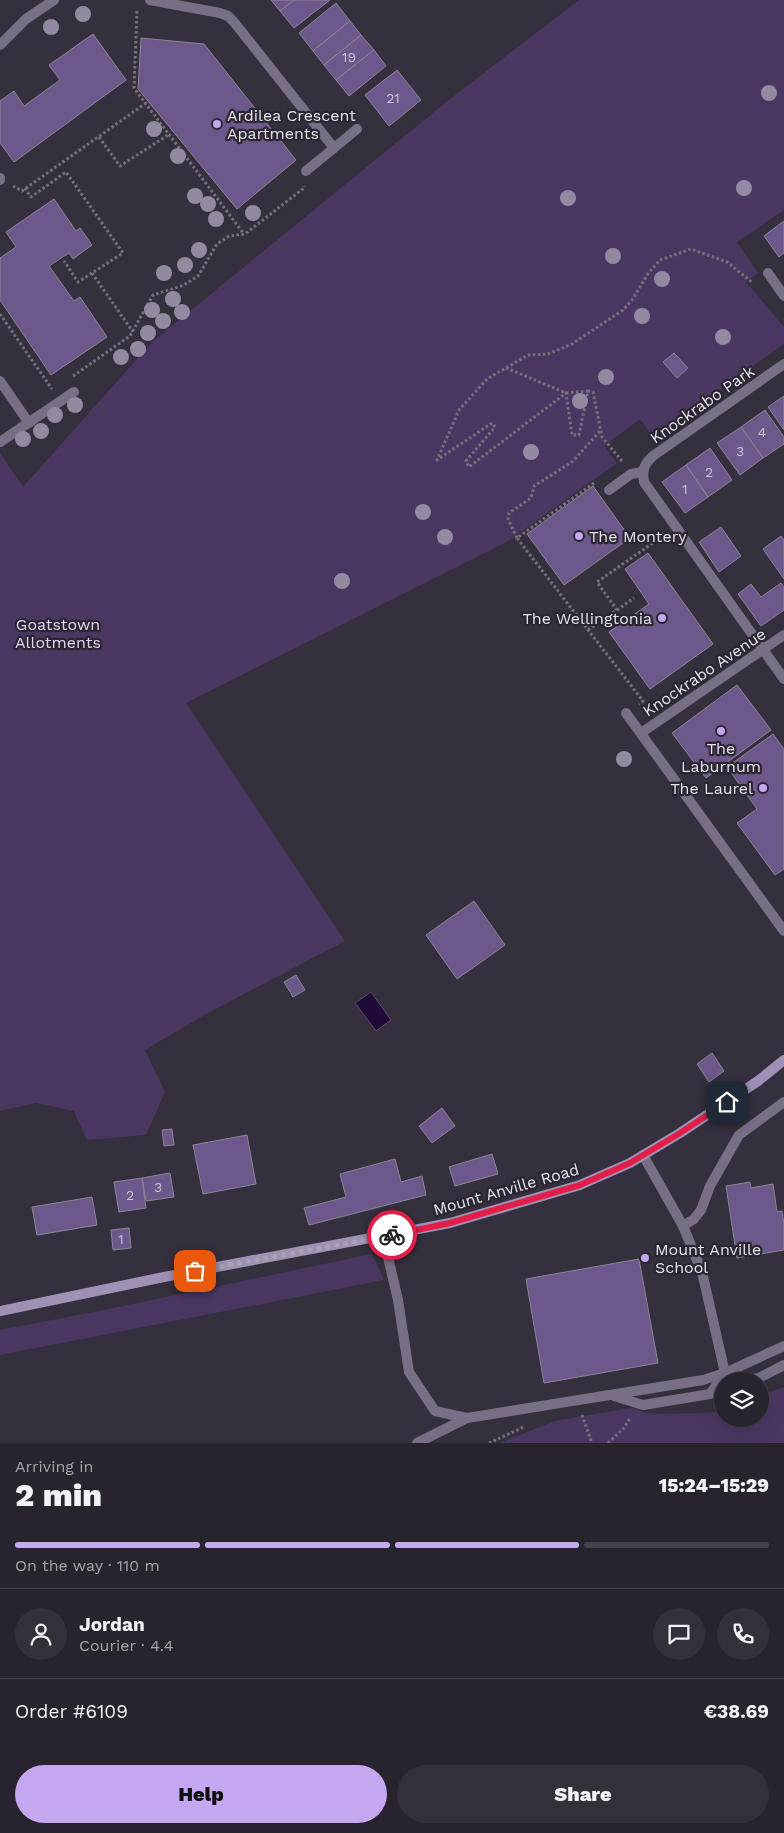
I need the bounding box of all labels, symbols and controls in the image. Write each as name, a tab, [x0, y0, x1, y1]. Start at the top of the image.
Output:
house number: 19	[342, 49, 356, 65]
house number: 21	[386, 90, 400, 106]
place label: Ardilea Crescent Apartments	[227, 106, 356, 143]
marker: Ardilea Crescent Apartments	[211, 118, 223, 130]
street label: Knockrabo Park	[646, 361, 758, 447]
house number: 4	[758, 424, 766, 440]
house number: 3	[736, 443, 744, 459]
house number: 2	[705, 464, 713, 480]
house number: 1	[682, 481, 688, 497]
place label: The Montery	[589, 527, 687, 546]
marker: The Montery	[573, 530, 585, 542]
place label: The Wellingtonia	[522, 609, 652, 628]
marker: The Wellingtonia	[656, 612, 668, 624]
park label: Goatstown Allotments	[15, 615, 101, 652]
street label: Knockrabo Avenue	[639, 624, 769, 721]
marker: The Laburnum	[715, 725, 727, 737]
place label: The Laburnum	[681, 739, 761, 776]
place label: The Laurel	[670, 779, 753, 798]
marker: The Laurel	[757, 782, 769, 794]
pin	[706, 1081, 748, 1123]
icon: home	[713, 1088, 741, 1116]
street label: Mount Anville Road	[431, 1160, 581, 1219]
house number: 3	[154, 1179, 162, 1195]
house number: 2	[126, 1187, 134, 1203]
courier	[367, 1210, 417, 1260]
icon: bike	[378, 1221, 406, 1249]
house number: 1	[118, 1231, 124, 1247]
place label: Mount Anville School	[655, 1240, 761, 1277]
pin	[174, 1250, 216, 1292]
marker: Mount Anville School	[639, 1252, 651, 1264]
icon: bag	[181, 1257, 209, 1285]
map controls	[714, 1372, 769, 1427]
button: layers	[714, 1372, 769, 1427]
text: Arriving in	[15, 1457, 93, 1476]
text: 15:24–15:29	[659, 1474, 769, 1497]
text: 2 min	[15, 1476, 102, 1514]
text: On the way · 110 m	[15, 1556, 160, 1575]
button: person	[15, 1608, 67, 1660]
button: chat	[653, 1608, 705, 1660]
button: phone	[717, 1608, 769, 1660]
text: Jordan	[79, 1613, 145, 1636]
text: Courier · 4.4	[79, 1636, 174, 1655]
text: Order #6109	[15, 1700, 128, 1723]
text: €38.69	[704, 1700, 769, 1723]
button: Help	[15, 1765, 387, 1823]
button: Share	[397, 1765, 769, 1823]

